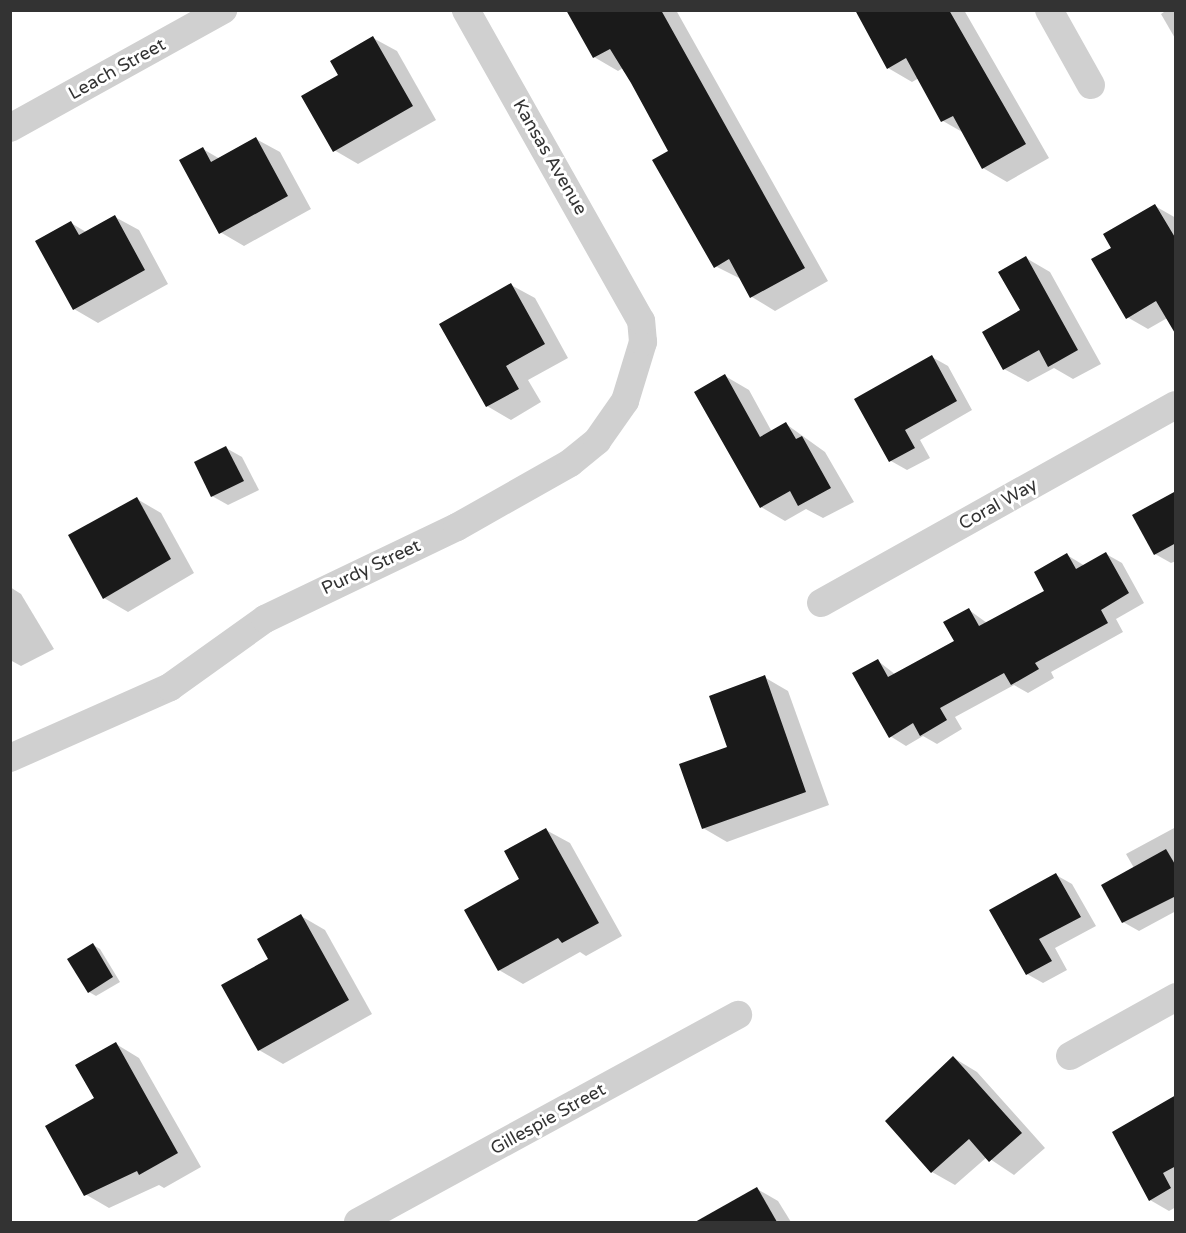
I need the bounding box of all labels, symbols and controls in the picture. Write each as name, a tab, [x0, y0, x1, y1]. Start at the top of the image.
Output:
street label: Leach Street	[65, 34, 169, 104]
street label: Kansas Avenue	[508, 95, 592, 219]
street label: Coral Way	[955, 474, 1041, 534]
street label: Purdy Street	[318, 535, 424, 599]
street label: Gillespie Street	[487, 1079, 609, 1159]

